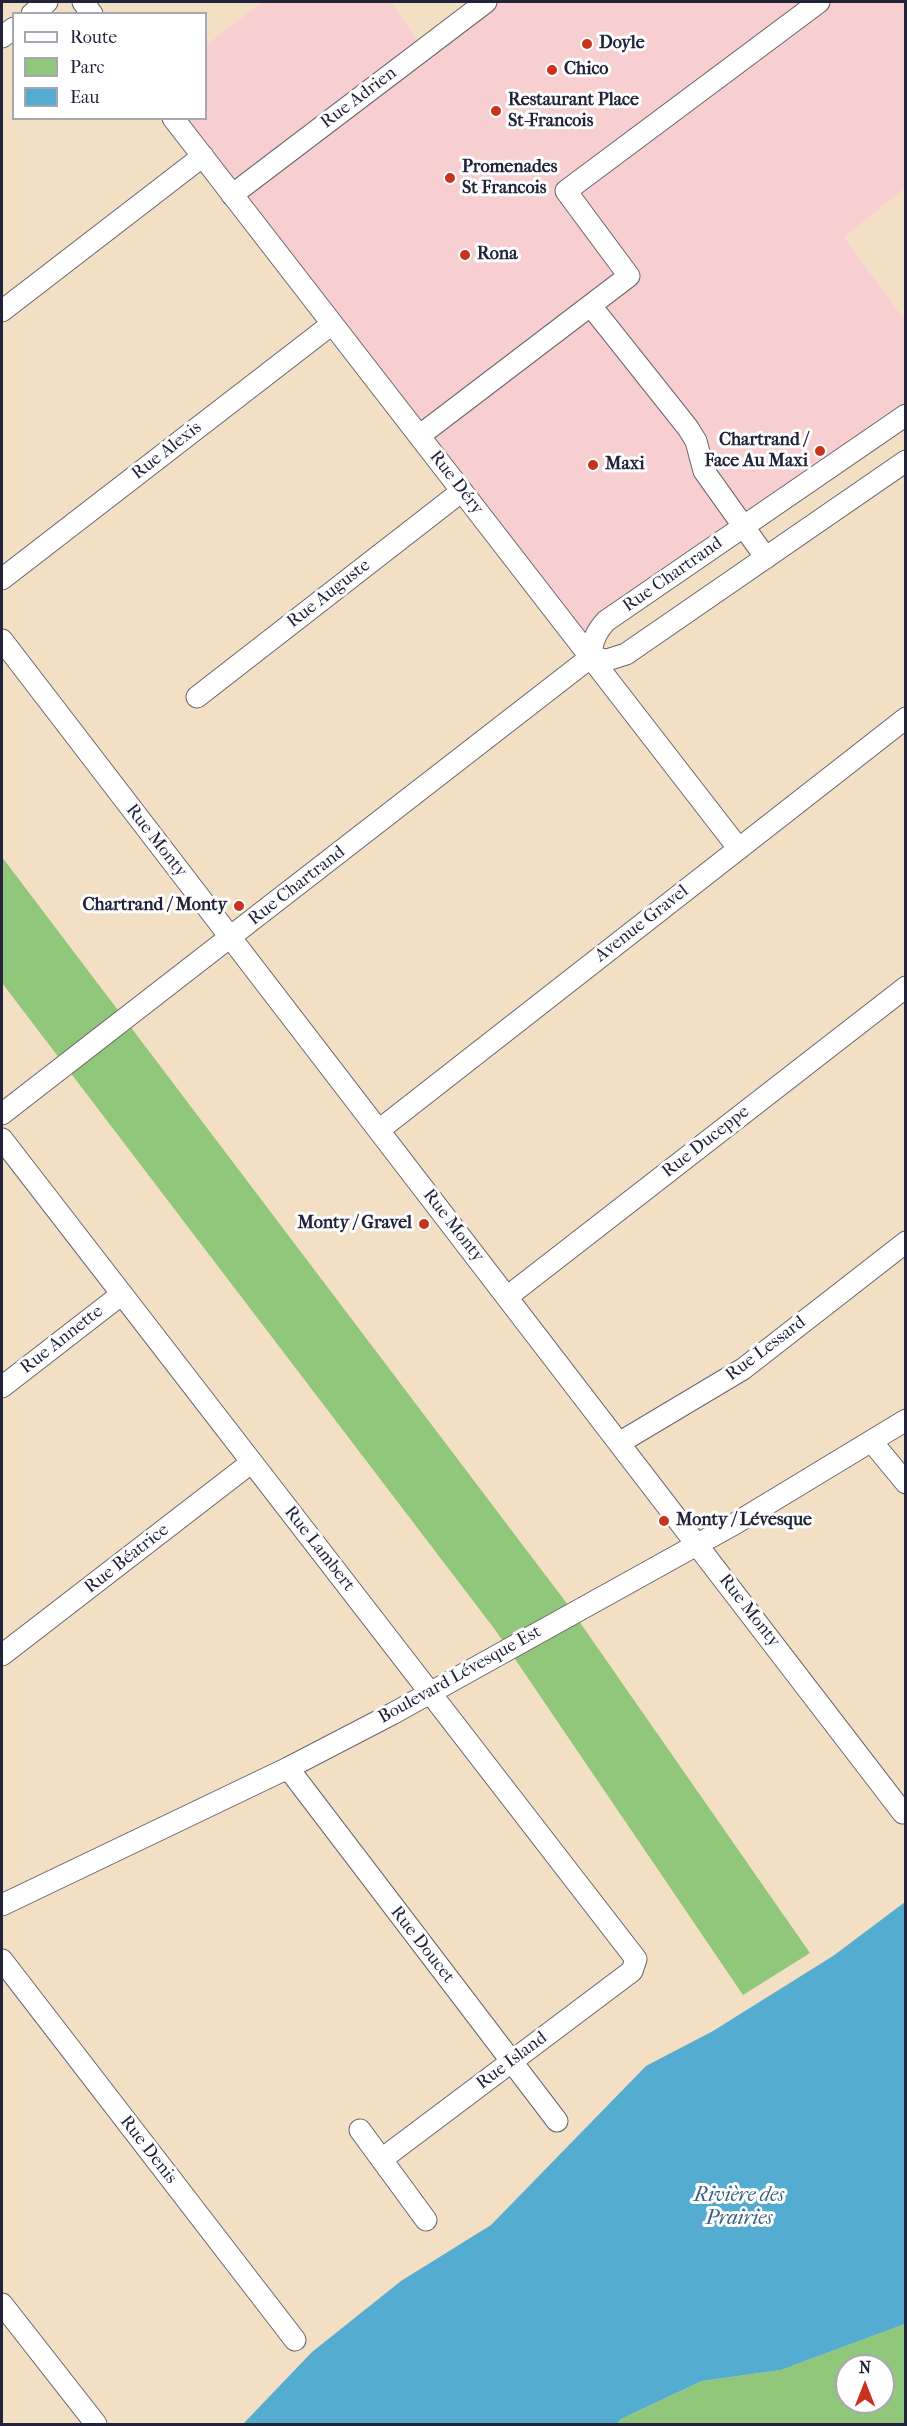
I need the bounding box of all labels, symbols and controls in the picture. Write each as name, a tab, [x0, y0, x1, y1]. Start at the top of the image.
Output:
legend	[12, 12, 207, 120]
text: Route	[70, 27, 117, 48]
place label: Doyle	[599, 33, 645, 55]
marker: Doyle	[580, 37, 594, 51]
text: Parc	[70, 57, 105, 78]
place label: Chico	[564, 59, 608, 81]
street label: Rue Adrien	[317, 63, 401, 133]
marker: Chico	[545, 63, 559, 77]
text: Eau	[70, 87, 99, 108]
place label: Restaurant Place St-Francois	[508, 90, 639, 132]
marker: Restaurant Place St-Francois	[489, 104, 503, 118]
place label: Promenades St Francois	[462, 157, 557, 200]
marker: Promenades St Francois	[443, 171, 457, 185]
place label: Rona	[477, 244, 518, 266]
marker: Rona	[458, 248, 472, 262]
street label: Rue Alexis	[128, 417, 206, 485]
place label: Chartrand / Face Au Maxi	[704, 430, 808, 472]
marker: Chartrand / Face Au Maxi	[813, 444, 827, 458]
street label: Rue Déry	[424, 447, 488, 519]
place label: Maxi	[605, 454, 644, 476]
marker: Maxi	[586, 458, 600, 472]
street label: Rue Chartrand	[619, 533, 727, 617]
street label: Rue Auguste	[283, 555, 375, 633]
street label: Rue Monty	[121, 800, 191, 882]
street label: Rue Chartrand	[244, 842, 350, 930]
street label: Avenue Gravel	[591, 881, 693, 967]
place label: Chartrand / Monty	[82, 895, 227, 917]
marker: Chartrand / Monty	[232, 899, 246, 913]
street label: Rue Duceppe	[658, 1101, 754, 1183]
street label: Rue Monty	[418, 1185, 488, 1267]
place label: Monty / Gravel	[297, 1213, 412, 1235]
marker: Monty / Gravel	[417, 1217, 431, 1231]
street label: Rue Annette	[16, 1301, 108, 1379]
street label: Rue Lessard	[722, 1312, 810, 1386]
street label: Rue Lambert	[279, 1502, 359, 1596]
place label: Monty / Lévesque	[676, 1510, 812, 1532]
marker: Monty / Lévesque	[657, 1514, 671, 1528]
street label: Rue Béatrice	[81, 1519, 173, 1599]
street label: Rue Monty	[714, 1570, 784, 1652]
street label: Boulevard Lévesque Est	[375, 1621, 545, 1729]
street label: Rue Doucet	[385, 1902, 459, 1988]
street label: Rue Island	[472, 2027, 552, 2095]
street label: Rue Denis	[115, 2112, 181, 2188]
water label: Rivière des Prairies	[694, 2184, 784, 2231]
north arrow	[835, 2354, 895, 2414]
text: N	[859, 2358, 871, 2377]

